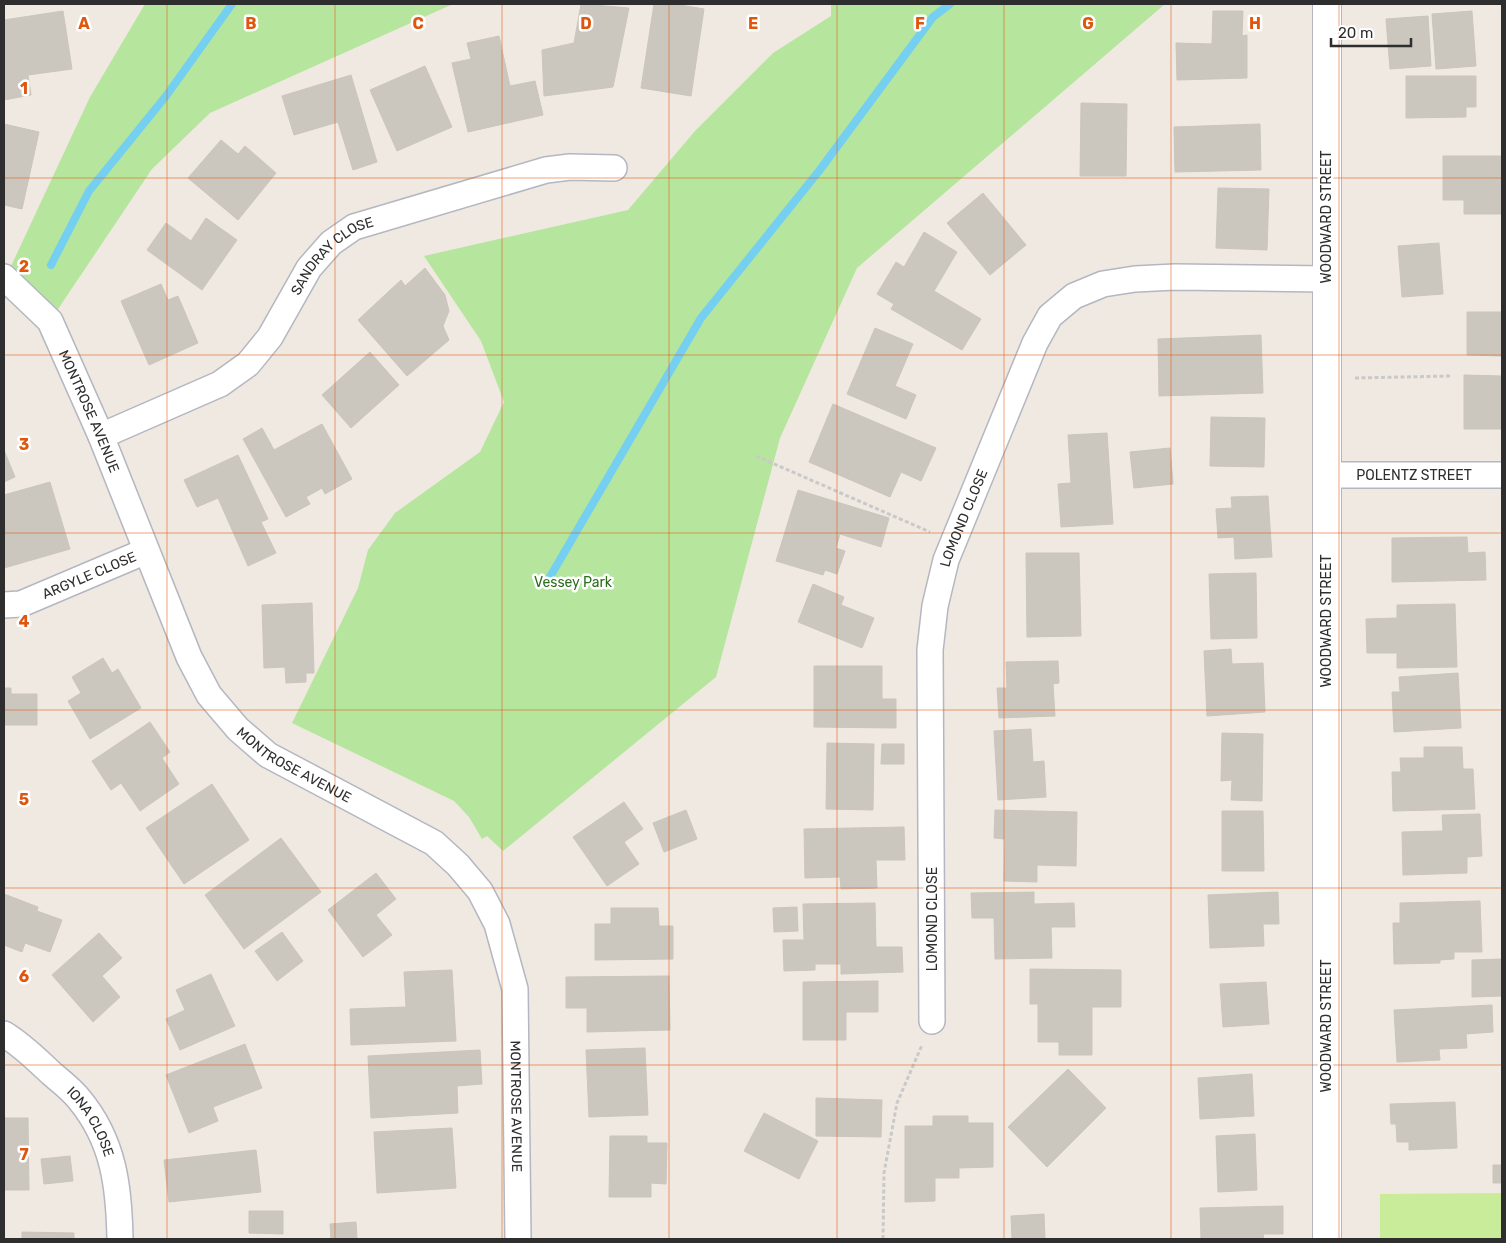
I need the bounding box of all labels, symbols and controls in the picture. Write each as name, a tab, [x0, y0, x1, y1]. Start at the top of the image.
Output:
text: A	[78, 14, 90, 33]
text: B	[245, 14, 257, 33]
text: C	[412, 14, 424, 33]
text: D	[580, 14, 592, 33]
text: E	[748, 14, 758, 33]
text: F	[915, 14, 925, 33]
text: G	[1082, 14, 1094, 33]
text: H	[1249, 14, 1261, 33]
scale bar	[1331, 15, 1411, 47]
text: 20 m	[1338, 24, 1373, 42]
text: 1	[20, 79, 28, 98]
street label: WOODWARD STREET	[1318, 151, 1335, 284]
street label: SANDRAY CLOSE	[287, 214, 375, 298]
text: 2	[19, 257, 29, 276]
street label: MONTROSE AVENUE	[55, 347, 123, 475]
text: 3	[19, 435, 29, 454]
street label: LOMOND CLOSE	[937, 467, 991, 569]
street label: POLENTZ STREET	[1356, 467, 1472, 484]
street label: ARGYLE CLOSE	[40, 548, 139, 603]
street label: WOODWARD STREET	[1318, 555, 1335, 688]
park label: Vessey Park	[534, 574, 613, 591]
text: 4	[19, 612, 30, 631]
street label: MONTROSE AVENUE	[233, 724, 354, 807]
text: 5	[19, 790, 29, 809]
street label: LOMOND CLOSE	[924, 867, 941, 971]
street label: WOODWARD STREET	[1318, 960, 1335, 1093]
text: 6	[19, 967, 29, 986]
street label: MONTROSE AVENUE	[507, 1040, 525, 1172]
street label: IONA CLOSE	[63, 1083, 117, 1159]
text: 7	[19, 1145, 29, 1164]

